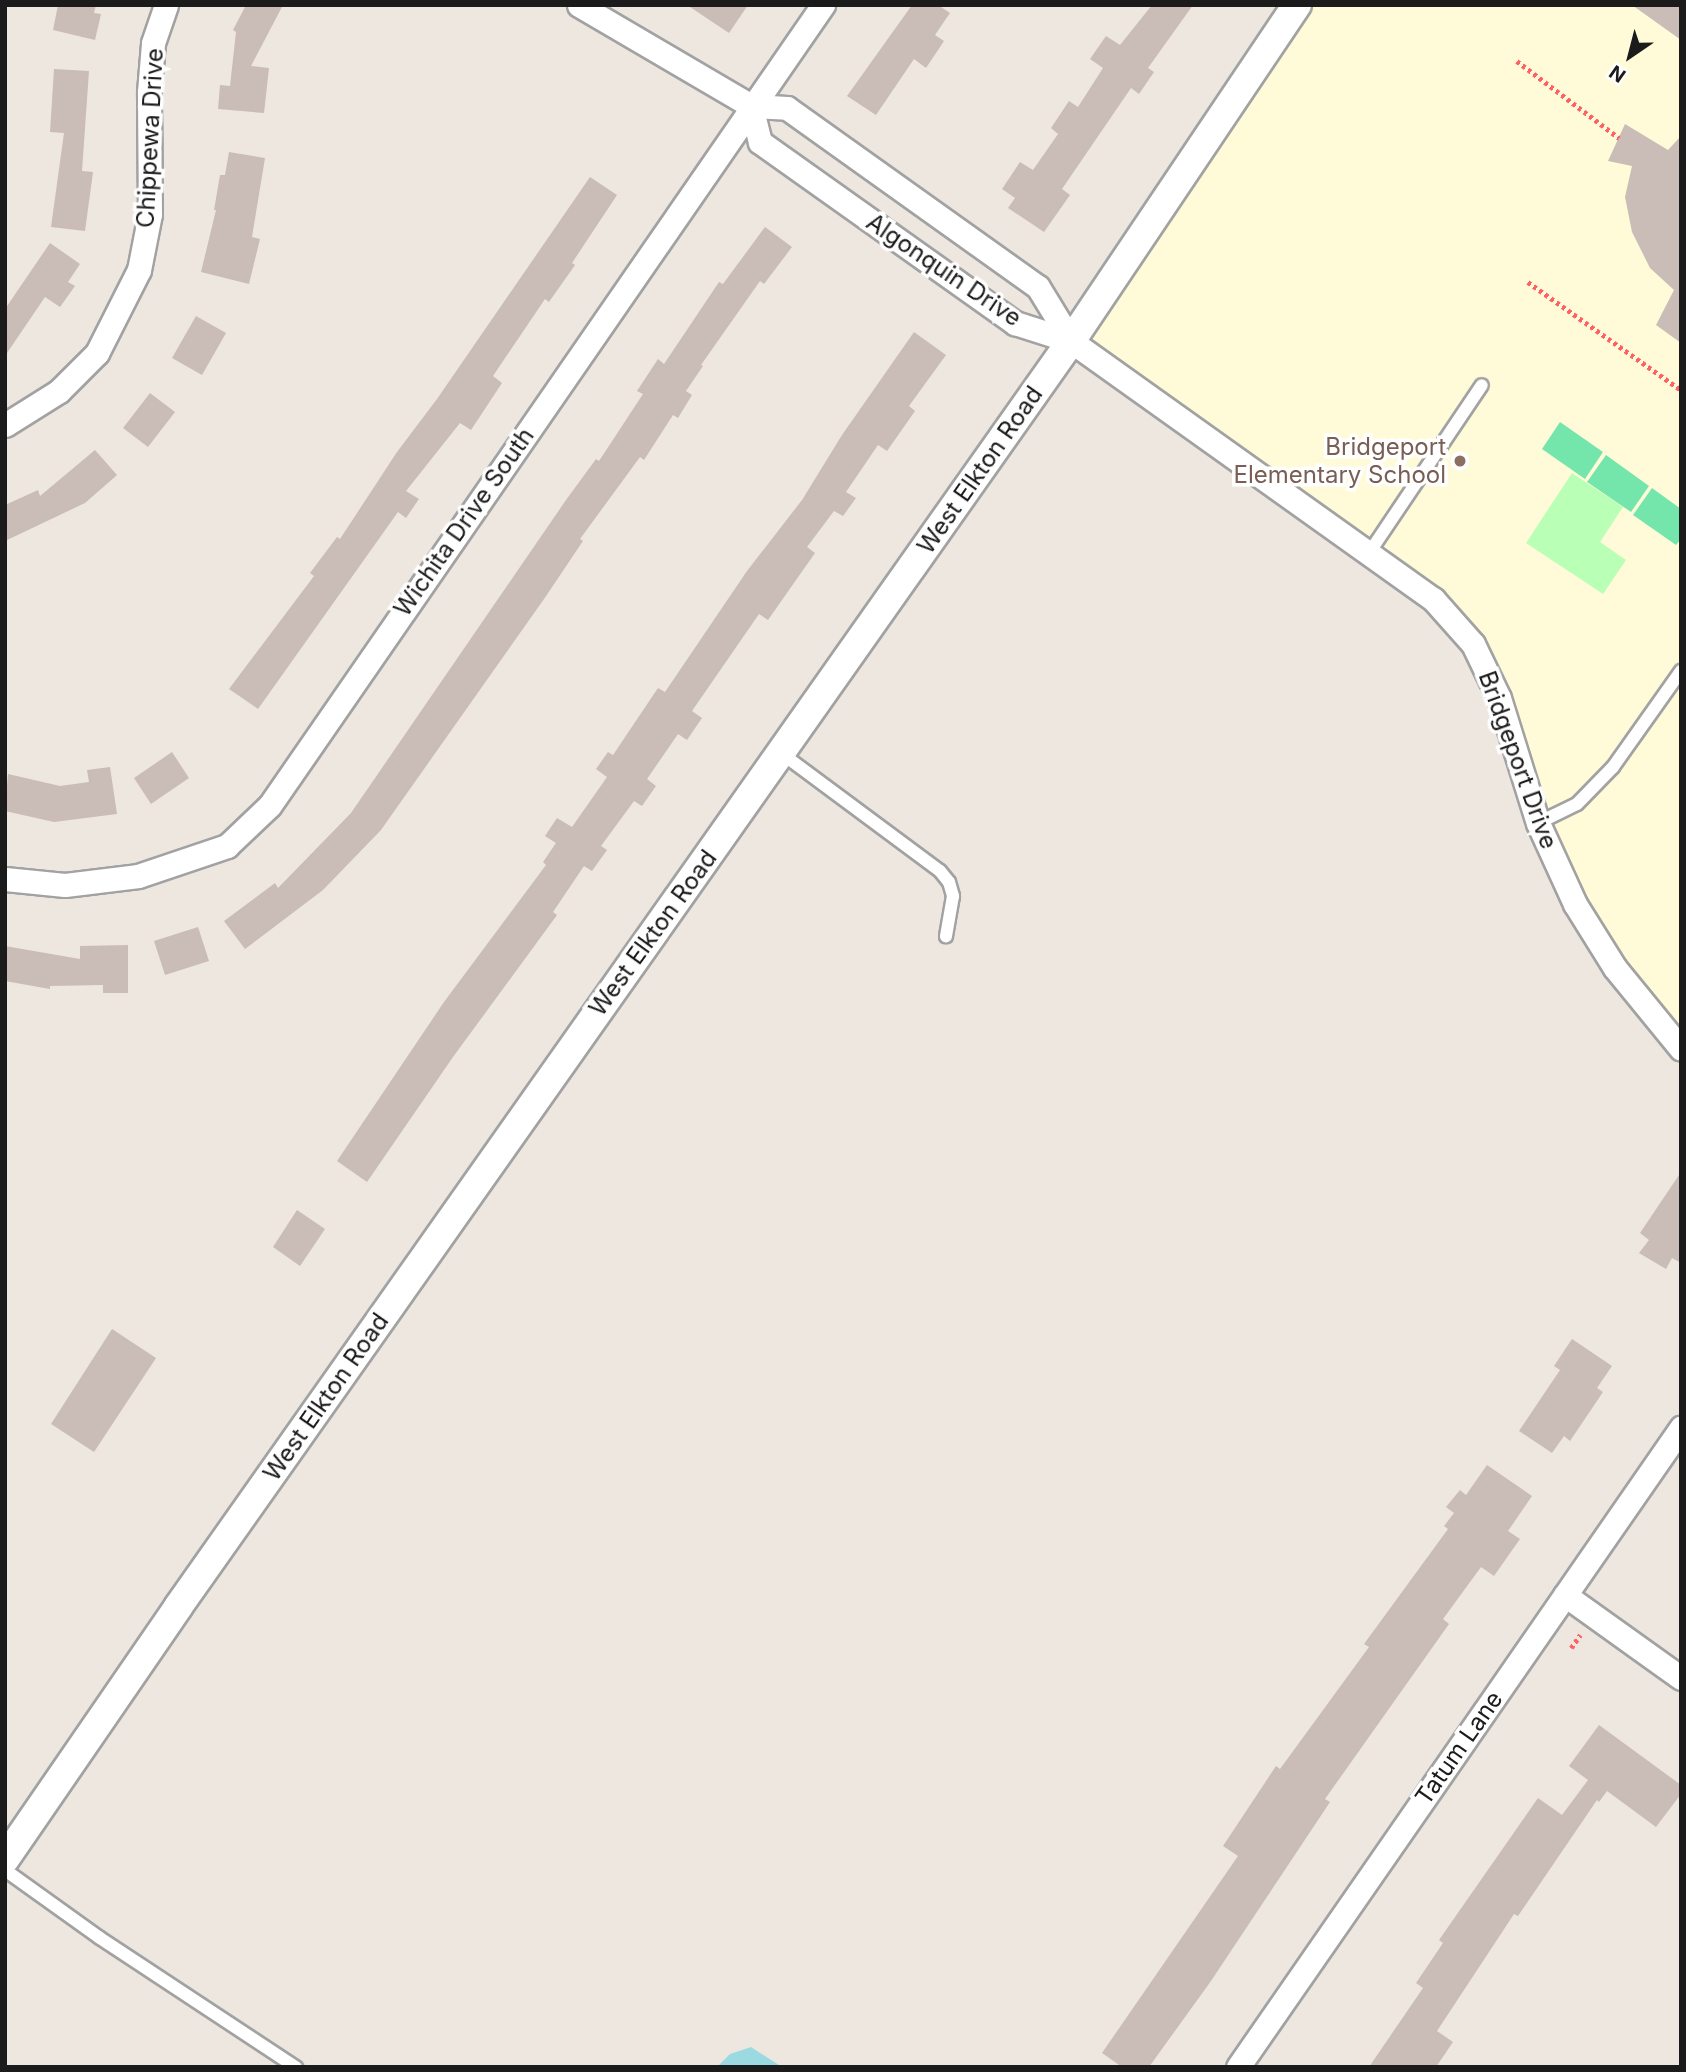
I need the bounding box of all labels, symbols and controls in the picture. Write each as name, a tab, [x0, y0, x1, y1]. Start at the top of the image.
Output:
north arrow	[1595, 21, 1665, 91]
street label: Chippewa Drive	[131, 47, 169, 229]
text: N	[1605, 60, 1630, 87]
street label: Algonquin Drive	[861, 207, 1027, 333]
street label: West Elkton Road	[911, 381, 1049, 559]
street label: Wichita Drive South	[388, 422, 540, 622]
place label: Bridgeport Elementary School	[1234, 433, 1446, 489]
marker: Bridgeport Elementary School	[1452, 453, 1468, 469]
street label: Bridgeport Drive	[1472, 667, 1564, 853]
street label: West Elkton Road	[583, 844, 723, 1022]
street label: West Elkton Road	[257, 1308, 395, 1486]
street label: Tatum Lane	[1409, 1686, 1509, 1810]

